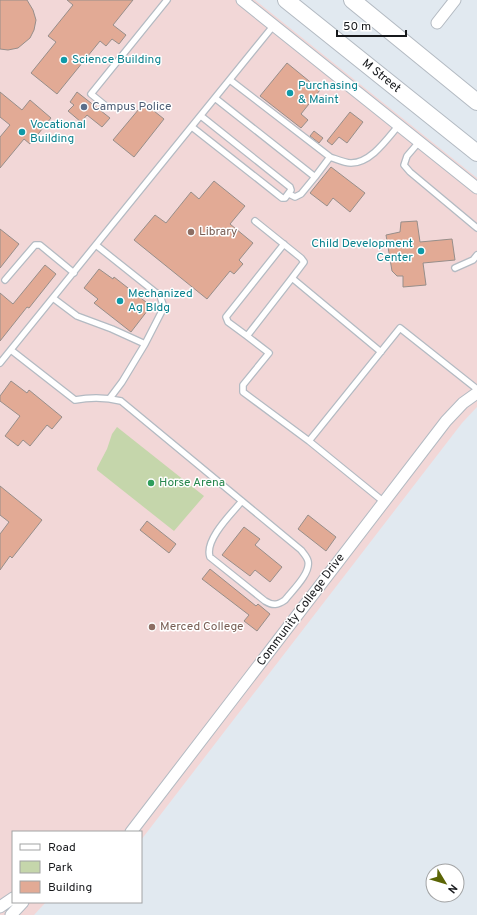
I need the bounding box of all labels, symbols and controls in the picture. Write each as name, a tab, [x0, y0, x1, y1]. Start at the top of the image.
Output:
scale bar	[337, 12, 406, 38]
text: 50 m	[343, 19, 371, 35]
place label: Science Building	[72, 52, 161, 68]
marker: Science Building	[59, 55, 69, 65]
street label: M Street	[358, 56, 404, 97]
place label: Purchasing & Maint	[298, 78, 358, 108]
marker: Purchasing & Maint	[285, 88, 295, 98]
place label: Campus Police	[92, 99, 172, 115]
marker: Campus Police	[79, 102, 89, 112]
place label: Vocational Building	[30, 117, 86, 147]
marker: Vocational Building	[17, 127, 27, 137]
place label: Library	[199, 224, 237, 240]
marker: Library	[186, 227, 196, 237]
place label: Child Development Center	[311, 236, 413, 266]
marker: Child Development Center	[416, 246, 426, 256]
place label: Mechanized Ag Bldg	[128, 286, 193, 316]
marker: Mechanized Ag Bldg	[115, 296, 125, 306]
place label: Horse Arena	[159, 475, 225, 491]
marker: Horse Arena	[146, 478, 156, 488]
street label: Community College Drive	[253, 550, 349, 670]
place label: Merced College	[160, 619, 244, 635]
marker: Merced College	[147, 622, 157, 632]
legend	[12, 831, 142, 903]
text: Road	[48, 840, 76, 856]
text: Park	[48, 860, 73, 876]
north arrow	[425, 863, 465, 903]
text: Building	[48, 880, 92, 896]
text: N	[444, 881, 460, 896]

